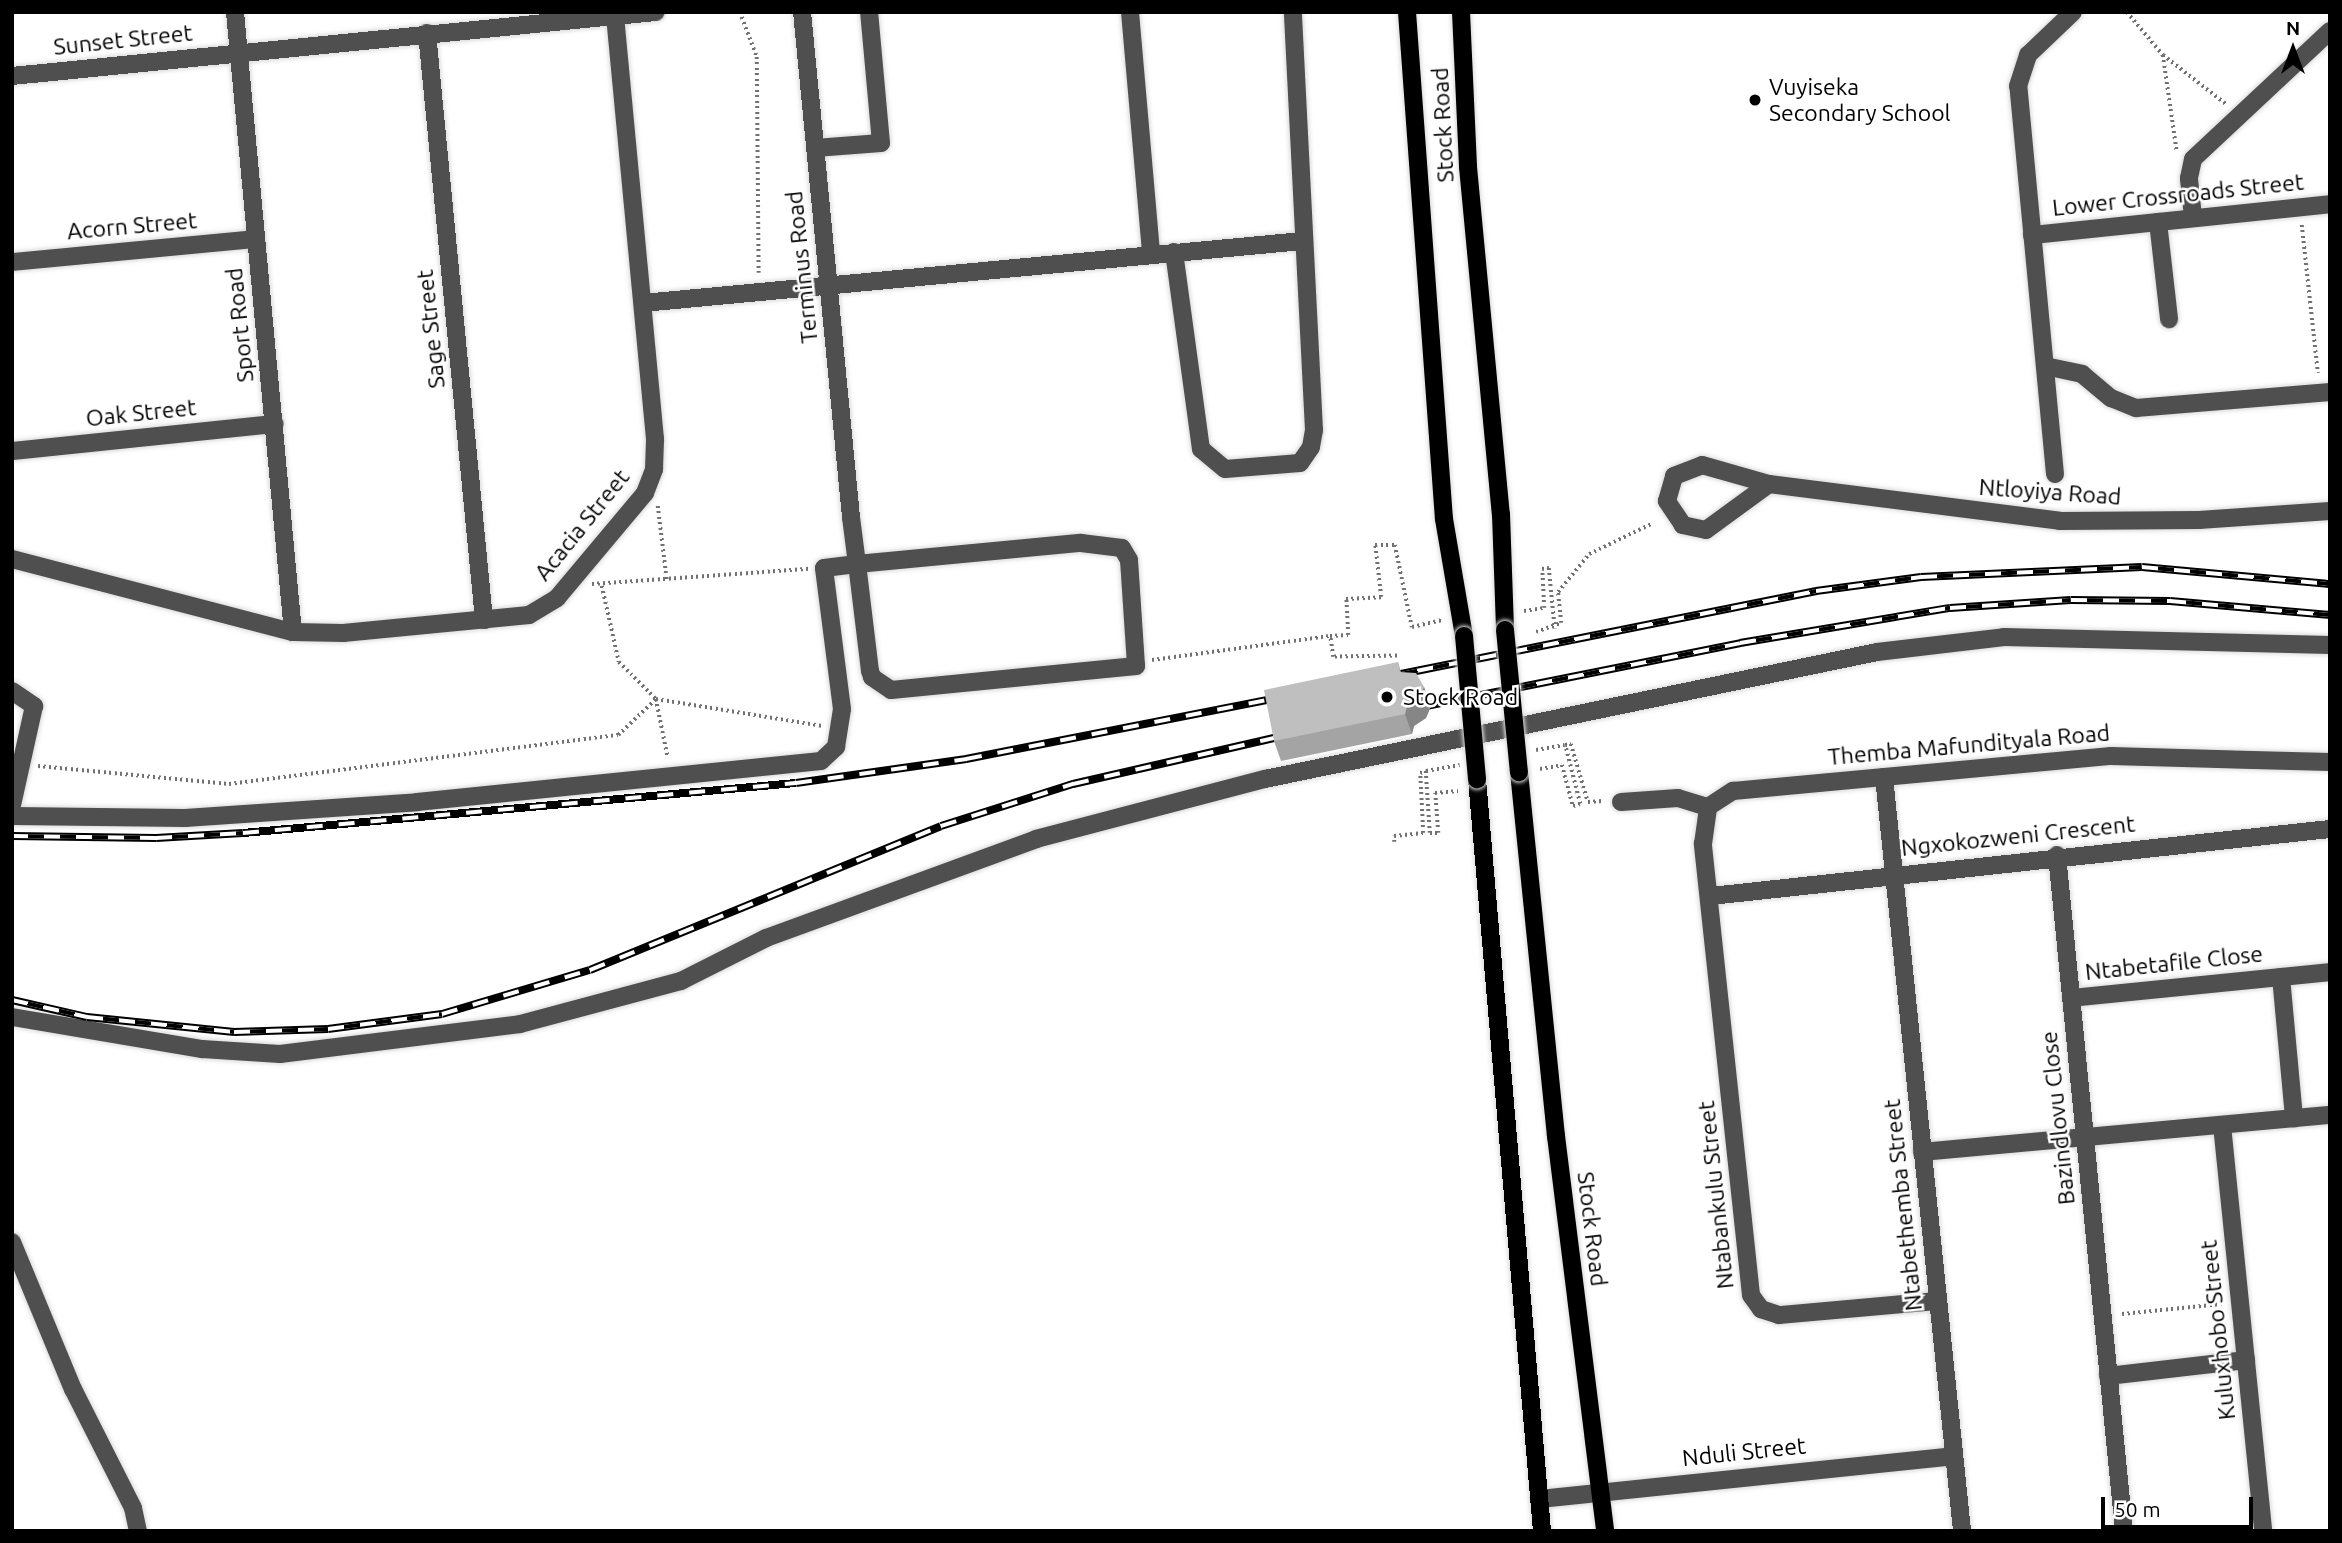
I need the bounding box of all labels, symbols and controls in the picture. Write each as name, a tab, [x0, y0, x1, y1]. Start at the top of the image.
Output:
north arrow	[2258, 14, 2328, 84]
text: N	[2286, 17, 2300, 39]
street label: Sunset Street	[52, 19, 194, 61]
street label: Stock Road	[1426, 67, 1460, 183]
place label: Vuyiseka Secondary School	[1769, 73, 1951, 127]
marker: Vuyiseka Secondary School	[1747, 92, 1763, 108]
street label: Lower Crossroads Street	[2051, 168, 2305, 222]
street label: Terminus Road	[780, 189, 824, 345]
street label: Acorn Street	[66, 207, 198, 245]
street label: Sport Road	[220, 266, 260, 384]
street label: Sage Street	[411, 268, 451, 390]
street label: Oak Street	[84, 393, 198, 433]
street label: Acacia Street	[529, 464, 635, 586]
street label: Ntloyiya Road	[1978, 473, 2122, 511]
place label: Stock Road	[1403, 683, 1518, 711]
marker: Stock Road	[1377, 687, 1397, 707]
street label: Themba Mafundityala Road	[1827, 719, 2111, 771]
street label: Ngxokozweni Crescent	[1900, 810, 2136, 862]
street label: Ntabetafile Close	[2084, 940, 2264, 986]
street label: Bazindlovu Close	[2035, 1030, 2081, 1206]
street label: Ntabethemba Street	[1878, 1098, 1928, 1312]
street label: Ntabankulu Street	[1692, 1100, 1740, 1290]
street label: Stock Road	[1571, 1170, 1613, 1288]
street label: Kuluxhobo Street	[2195, 1239, 2241, 1421]
street label: Nduli Street	[1681, 1432, 1807, 1472]
scale bar	[2104, 1484, 2256, 1528]
text: 50 m	[2114, 1497, 2161, 1521]

